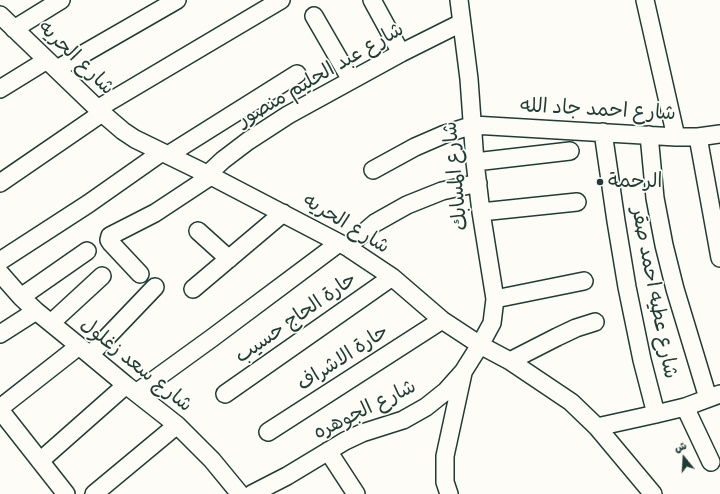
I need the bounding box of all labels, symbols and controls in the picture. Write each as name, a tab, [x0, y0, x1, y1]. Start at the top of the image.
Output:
street label: شارع الحريه	[33, 16, 119, 100]
street label: شارع عبد الحليم منصور	[234, 18, 408, 132]
street label: شارع احمد جاد الله	[520, 94, 676, 126]
street label: شارع المسابك	[438, 120, 474, 232]
place label: الرحمة	[608, 170, 662, 194]
marker: الرحمة	[595, 177, 605, 187]
street label: شارع الحريه	[298, 189, 394, 259]
street label: شارع عطيه احمد صقر	[626, 205, 682, 381]
street label: حارة الحاج حسيب	[231, 267, 361, 369]
street label: شارع سعد زغلول	[75, 313, 197, 417]
street label: حارة الاشراف	[293, 320, 393, 396]
street label: شارع الجوهره	[310, 375, 420, 445]
north arrow	[664, 438, 704, 478]
text: ش	[672, 438, 688, 455]

